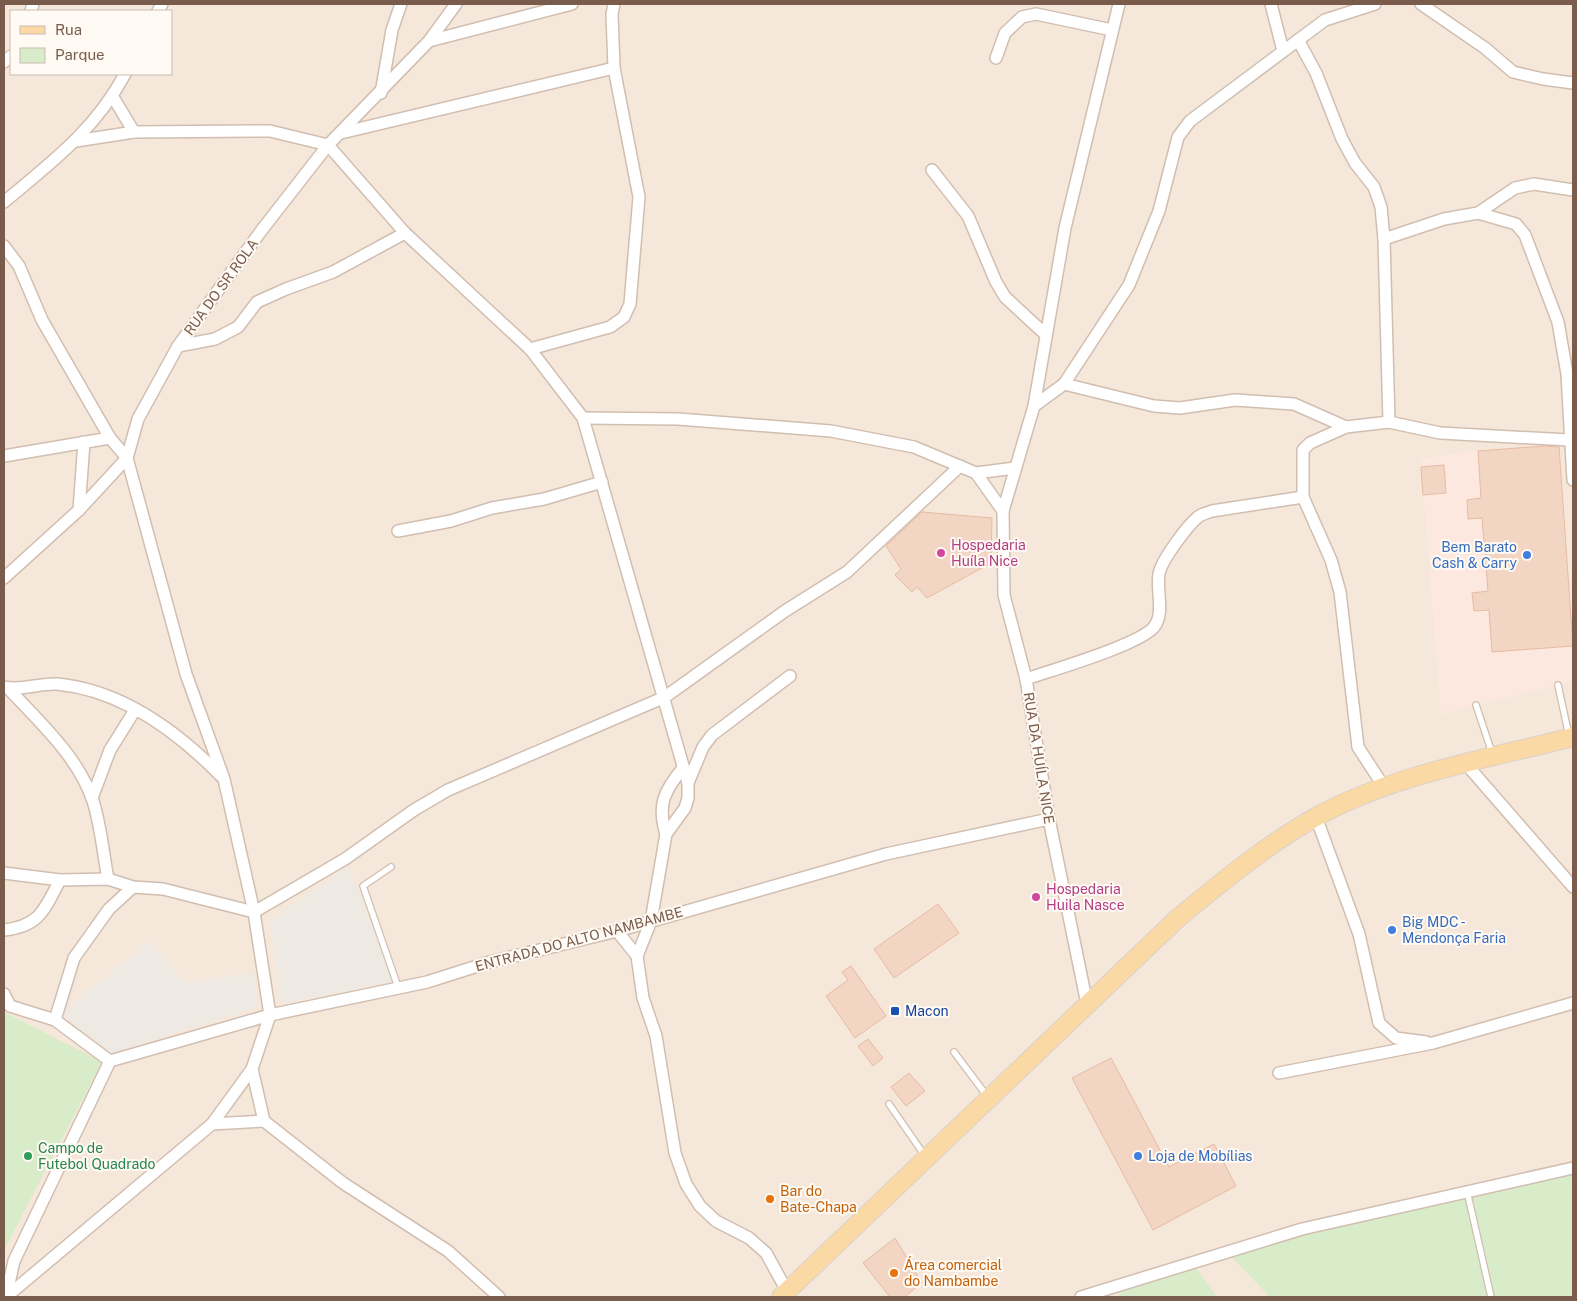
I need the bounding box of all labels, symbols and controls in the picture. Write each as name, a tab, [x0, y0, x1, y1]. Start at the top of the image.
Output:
legend	[10, 10, 172, 75]
text: Rua	[55, 21, 82, 38]
text: Parque	[55, 46, 105, 63]
street label: RUA DO SR ROLA	[181, 236, 261, 338]
place label: Hospedaria Huíla Nice	[951, 537, 1026, 569]
place label: Bem Barato Cash & Carry	[1432, 539, 1517, 571]
marker: Hospedaria Huíla Nice	[935, 547, 947, 559]
marker: Bem Barato Cash & Carry	[1521, 549, 1533, 561]
street label: RUA DA HUÍLA NICE	[1021, 691, 1058, 825]
place label: Hospedaria Huila Nasce	[1046, 881, 1125, 913]
marker: Hospedaria Huila Nasce	[1030, 891, 1042, 903]
street label: ENTRADA DO ALTO NAMBAMBE	[473, 904, 685, 974]
place label: Big MDC - Mendonça Faria	[1402, 914, 1506, 946]
marker: Big MDC - Mendonça Faria	[1386, 924, 1398, 936]
place label: Macon	[905, 1003, 949, 1019]
marker: Macon	[889, 1005, 901, 1017]
place label: Campo de Futebol Quadrado	[38, 1140, 155, 1172]
place label: Loja de Mobílias	[1148, 1148, 1252, 1164]
marker: Campo de Futebol Quadrado	[22, 1150, 34, 1162]
marker: Loja de Mobílias	[1132, 1150, 1144, 1162]
place label: Bar do Bate-Chapa	[780, 1183, 857, 1215]
marker: Bar do Bate-Chapa	[764, 1193, 776, 1205]
place label: Área comercial do Nambambe	[904, 1256, 1002, 1289]
marker: Área comercial do Nambambe	[888, 1267, 900, 1279]

